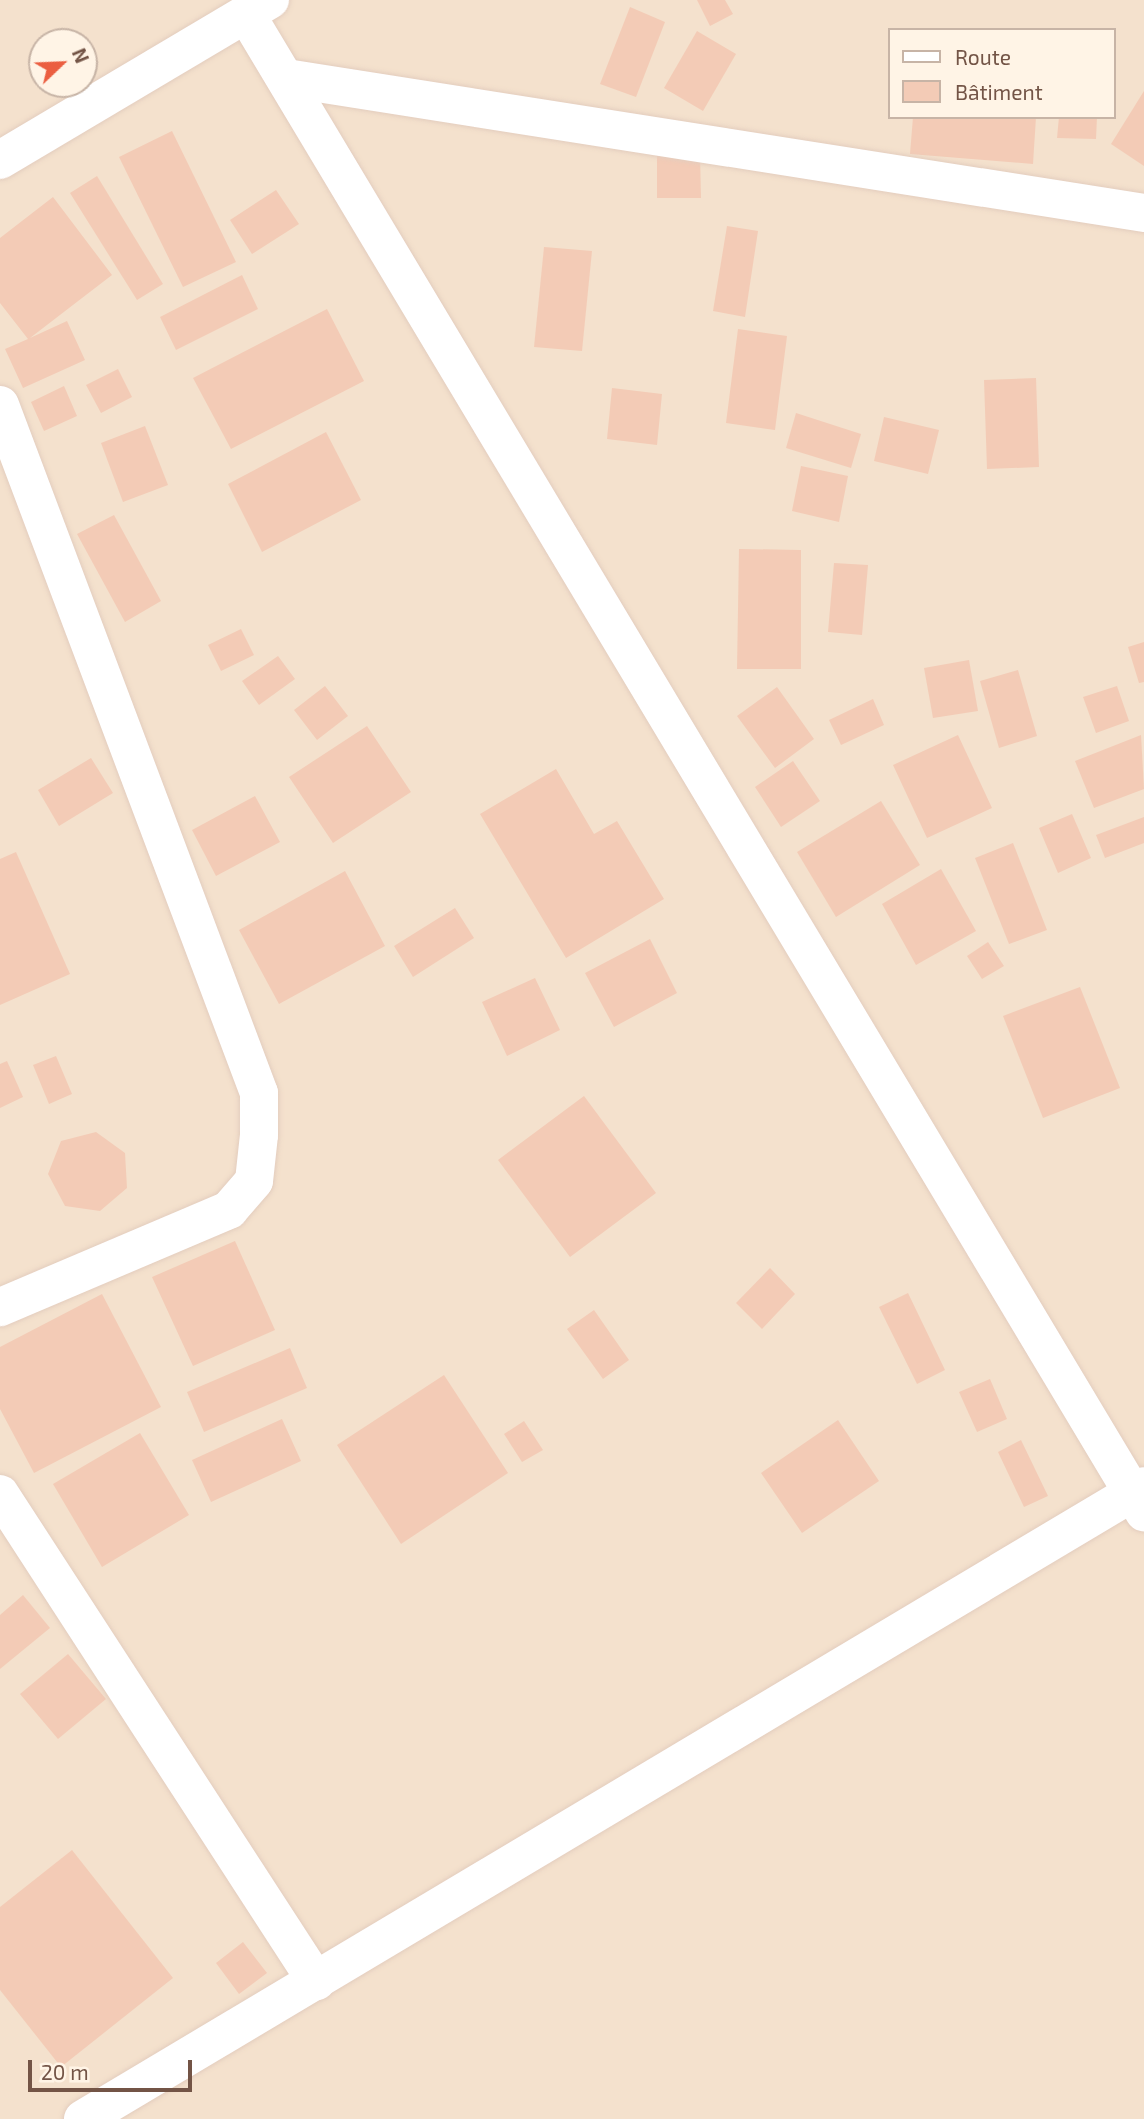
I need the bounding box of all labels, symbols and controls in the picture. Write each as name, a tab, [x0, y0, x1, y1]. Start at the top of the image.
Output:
north arrow	[28, 28, 98, 98]
legend	[888, 28, 1116, 119]
text: Route	[955, 44, 1011, 69]
text: N	[68, 45, 94, 66]
text: Bâtiment	[955, 79, 1043, 104]
scale bar	[32, 2046, 196, 2090]
text: 20 m	[41, 2059, 89, 2084]

